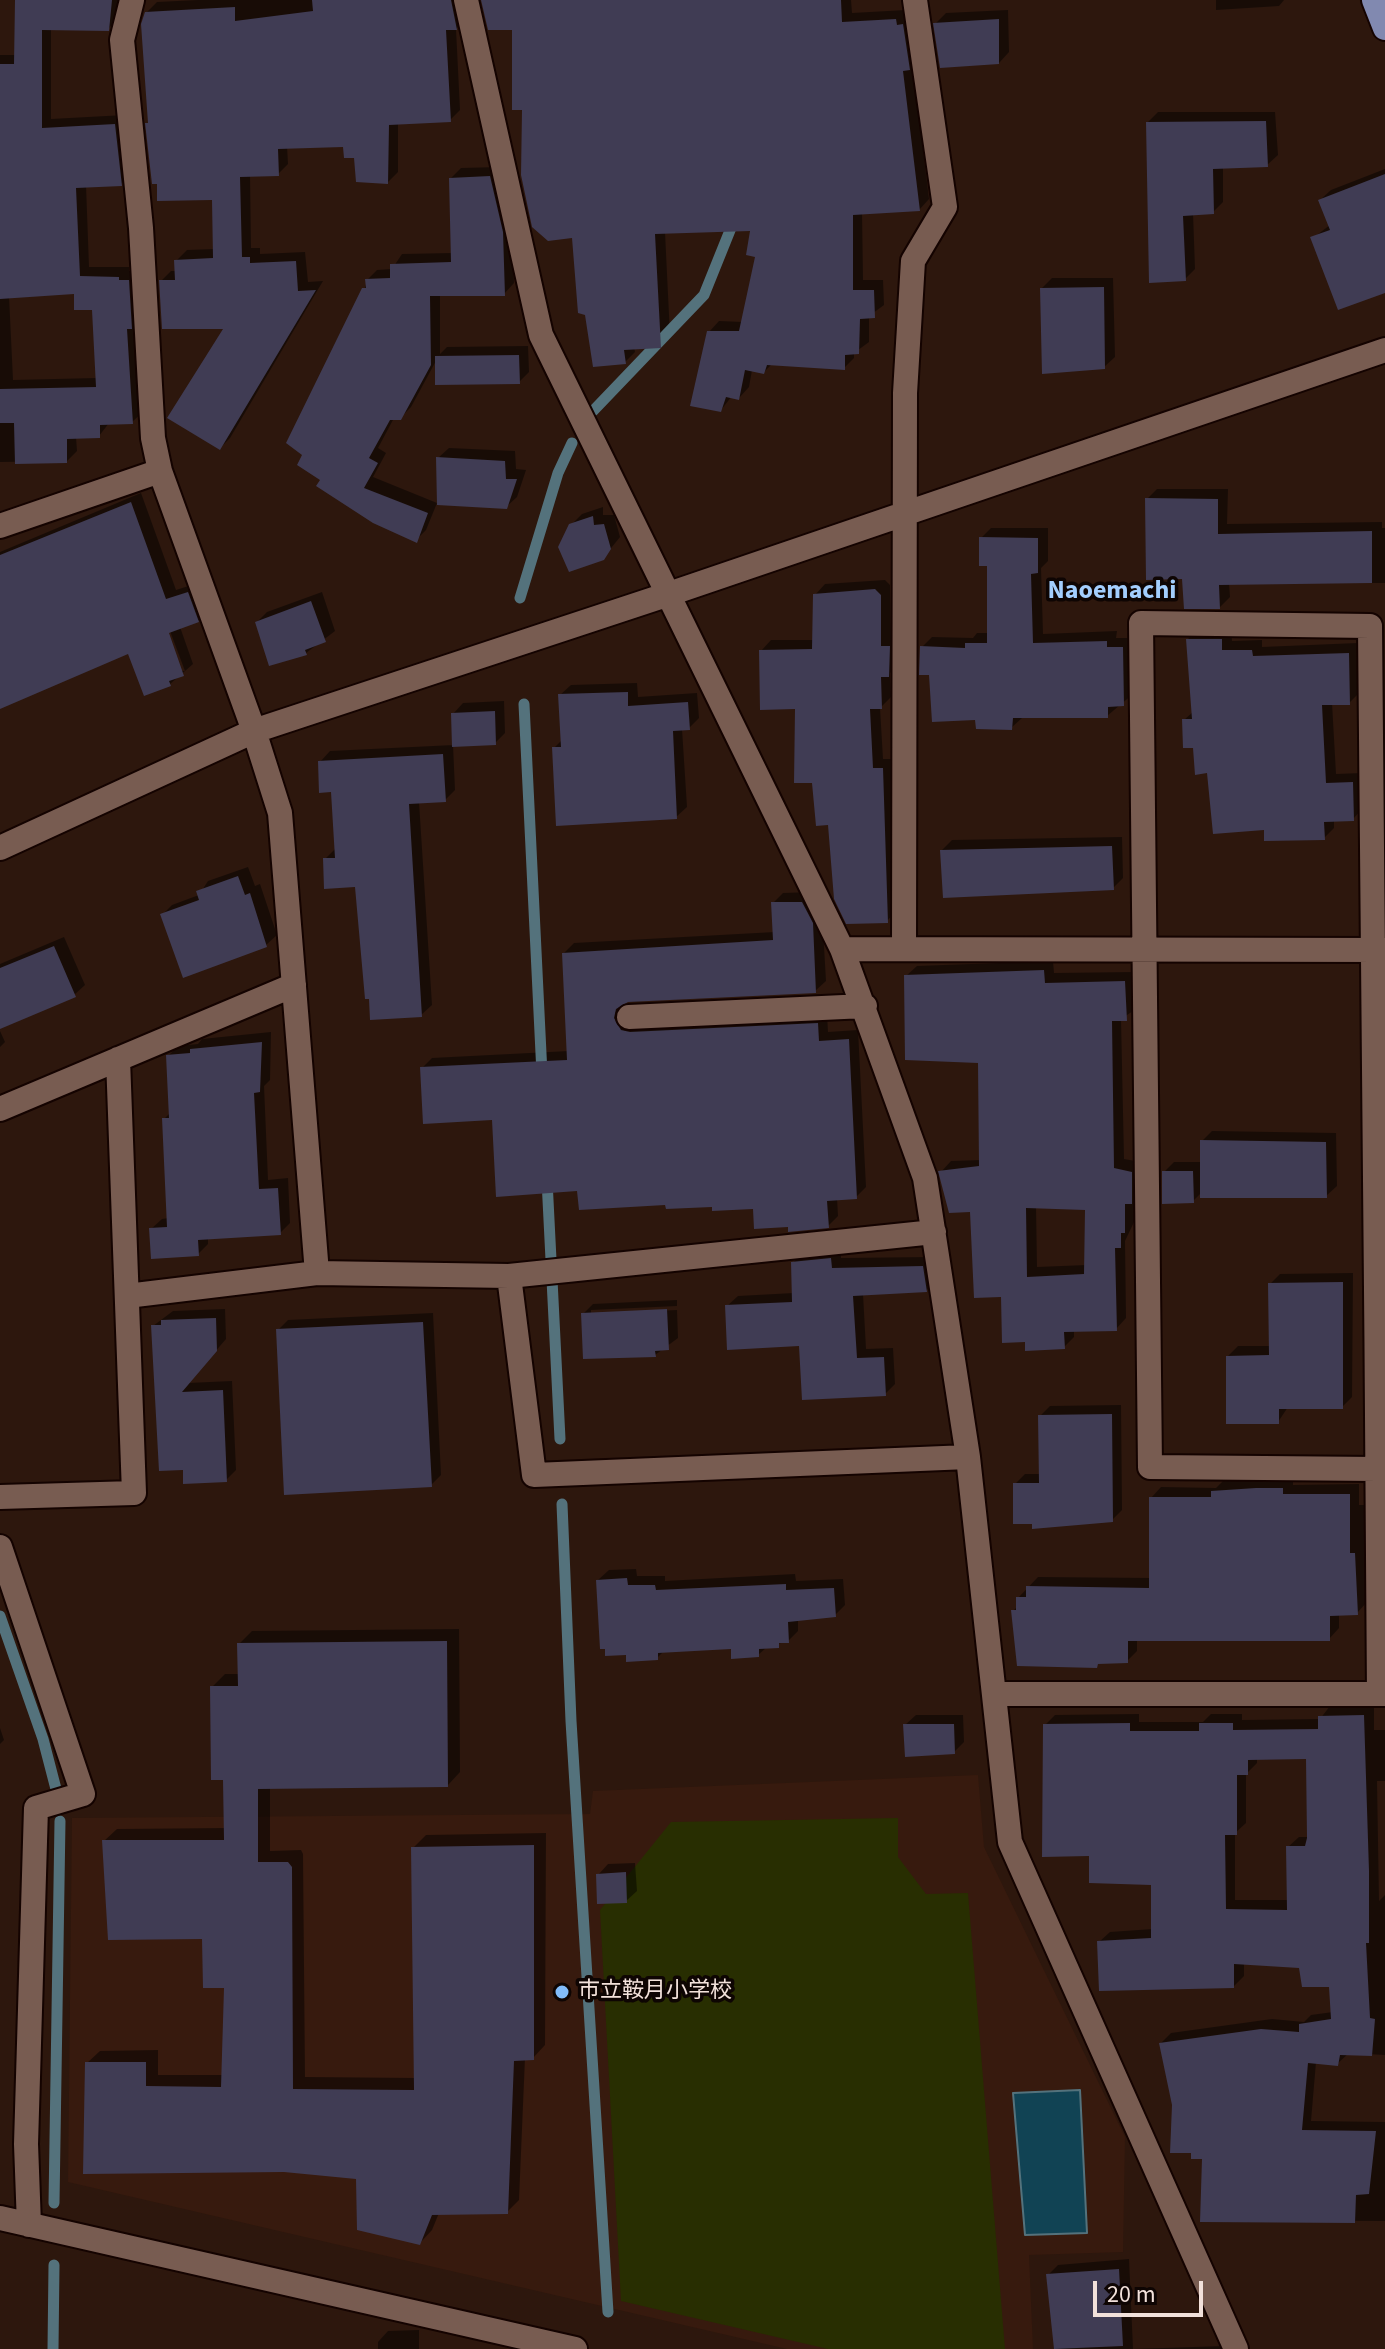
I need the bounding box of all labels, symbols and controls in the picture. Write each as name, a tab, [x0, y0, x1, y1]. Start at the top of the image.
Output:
district label: Naoemachi	[1047, 576, 1177, 608]
place label: 市立鞍月小学校	[578, 1979, 732, 2005]
marker: 市立鞍月小学校	[553, 1983, 571, 2001]
scale bar	[1097, 2265, 1207, 2315]
text: 20 m	[1107, 2277, 1156, 2312]

